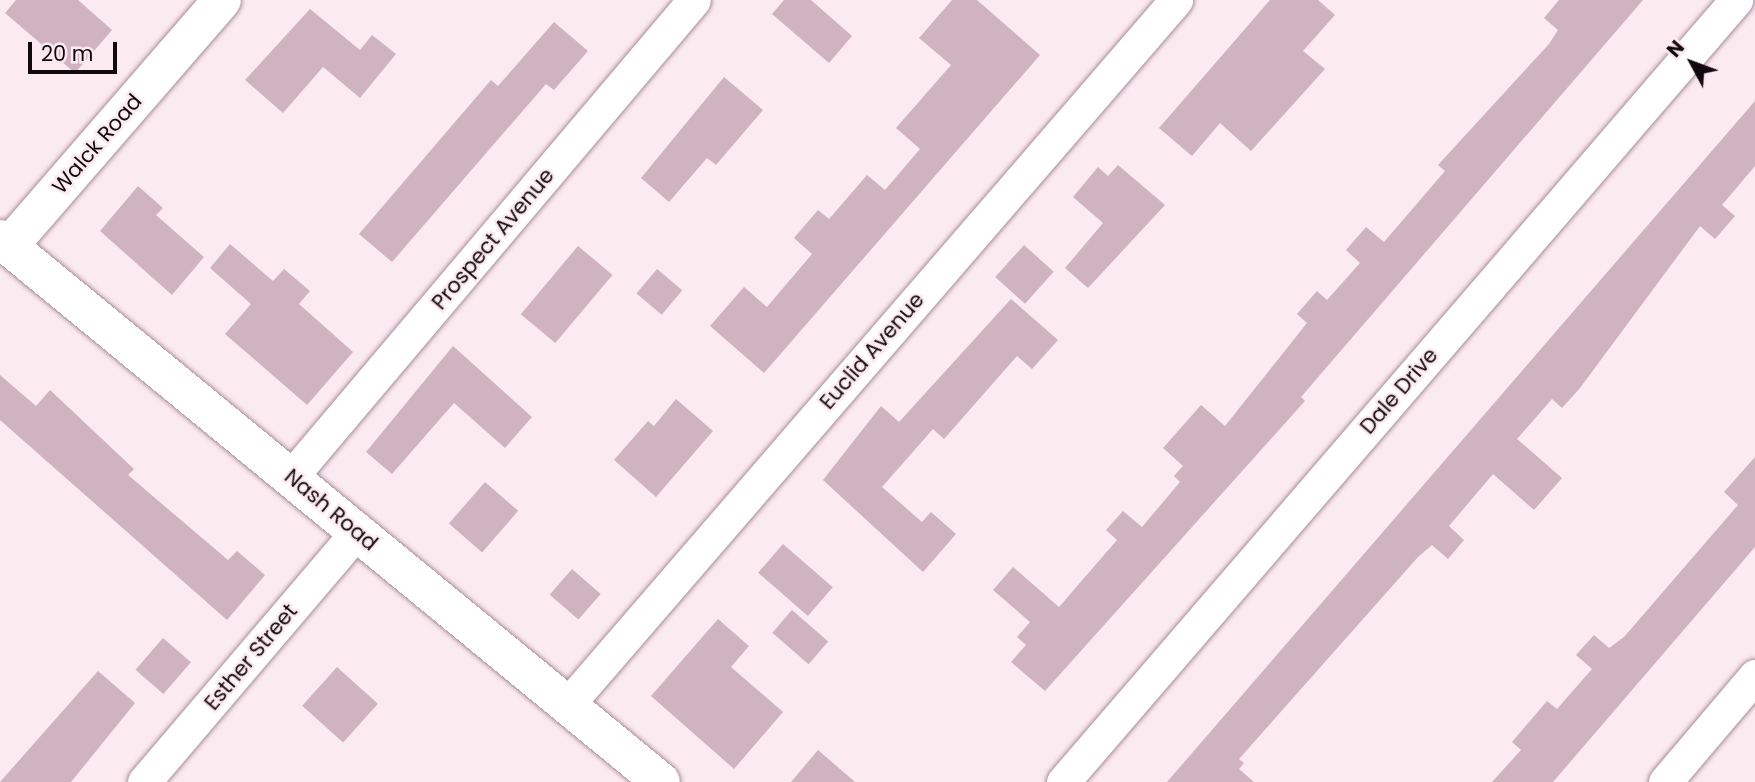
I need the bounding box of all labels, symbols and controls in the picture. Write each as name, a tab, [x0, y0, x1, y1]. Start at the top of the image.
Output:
scale bar	[32, 28, 121, 72]
north arrow	[1657, 28, 1727, 98]
text: N	[1661, 35, 1691, 63]
text: 20 m	[41, 39, 94, 68]
street label: Walck Road	[47, 89, 147, 199]
street label: Prospect Avenue	[427, 163, 559, 315]
street label: Euclid Avenue	[815, 288, 929, 414]
street label: Dale Drive	[1355, 343, 1443, 439]
street label: Nash Road	[279, 464, 383, 556]
street label: Esther Street	[199, 599, 303, 715]

